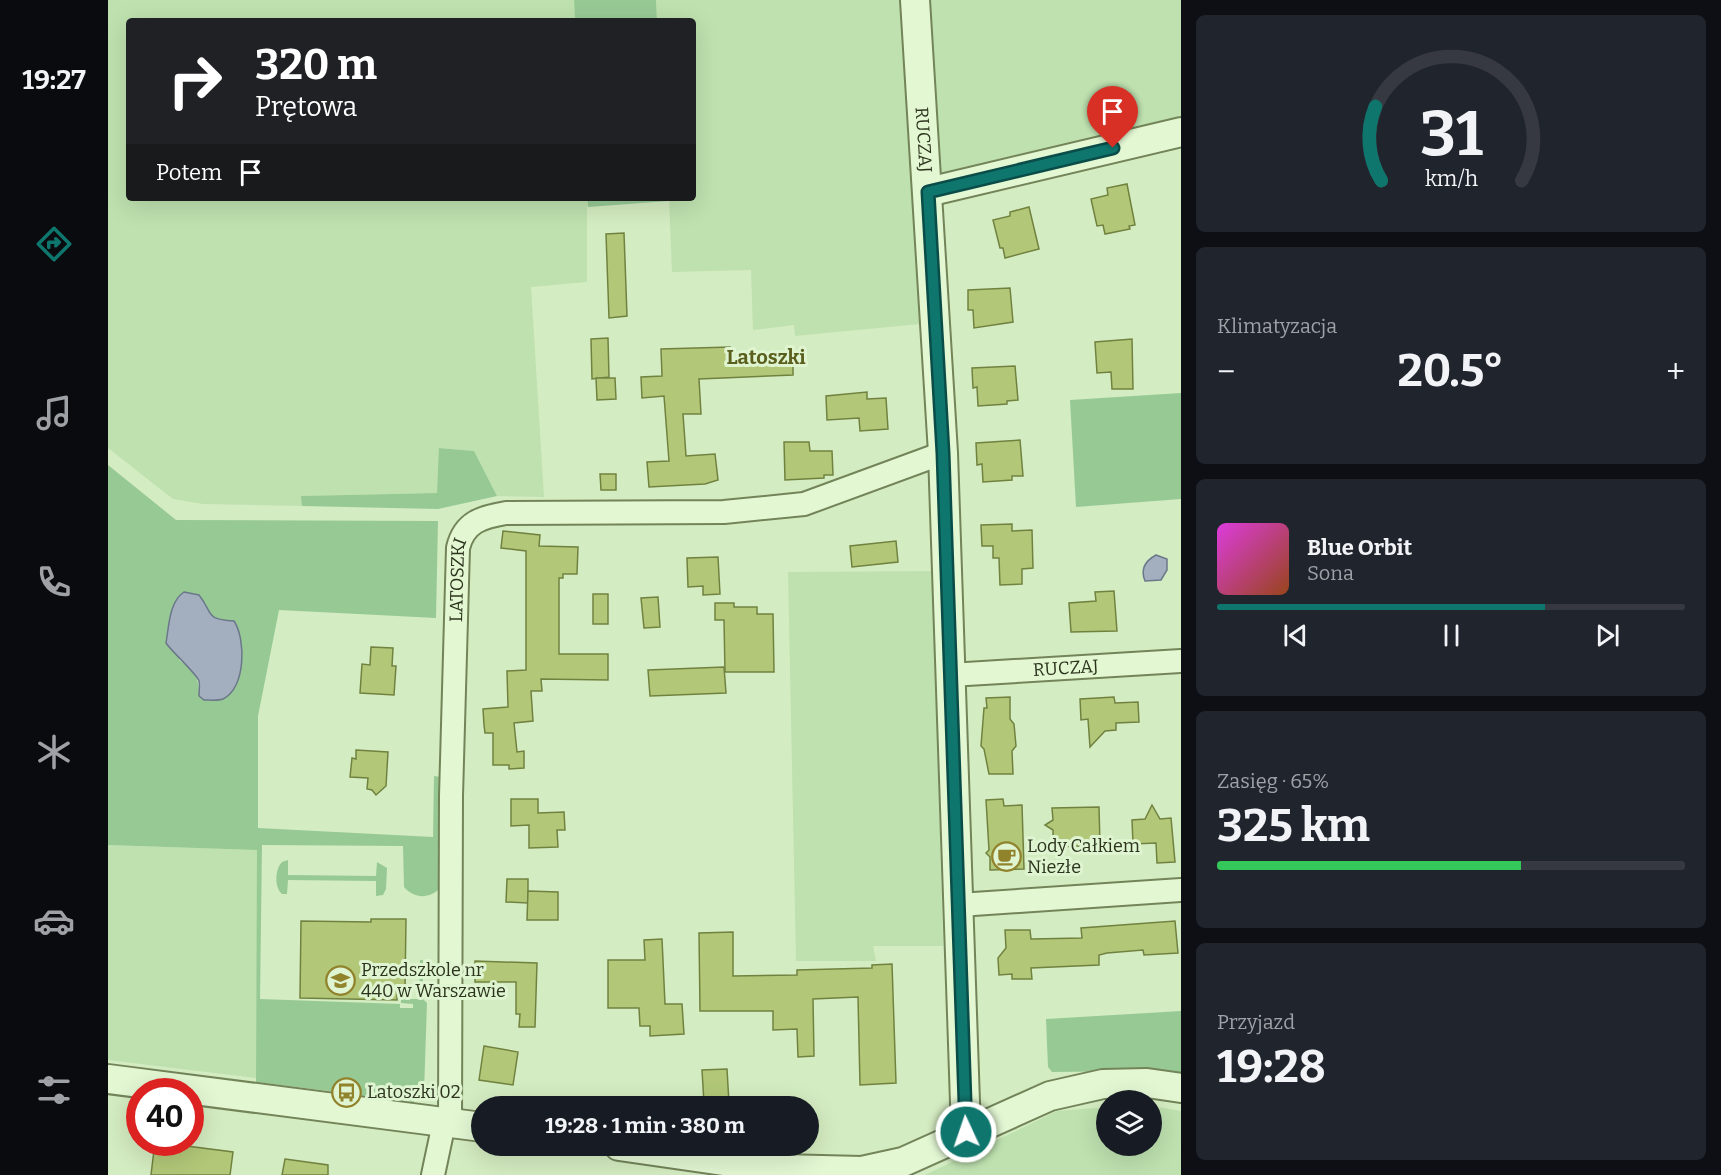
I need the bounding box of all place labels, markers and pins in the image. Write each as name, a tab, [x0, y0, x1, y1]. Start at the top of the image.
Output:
pin	[1087, 86, 1138, 148]
place label: Lody Całkiem Niezłe	[1027, 835, 1140, 878]
cafe icon: Lody Całkiem Niezłe	[990, 840, 1022, 872]
place label: Przedszkole nr 440 w Warszawie	[361, 959, 506, 1002]
school or university icon: Przedszkole nr 440 w Warszawie	[324, 964, 356, 996]
bus stop icon: Latoszki 02	[330, 1076, 362, 1108]
place label: Latoszki 02	[367, 1081, 461, 1103]

